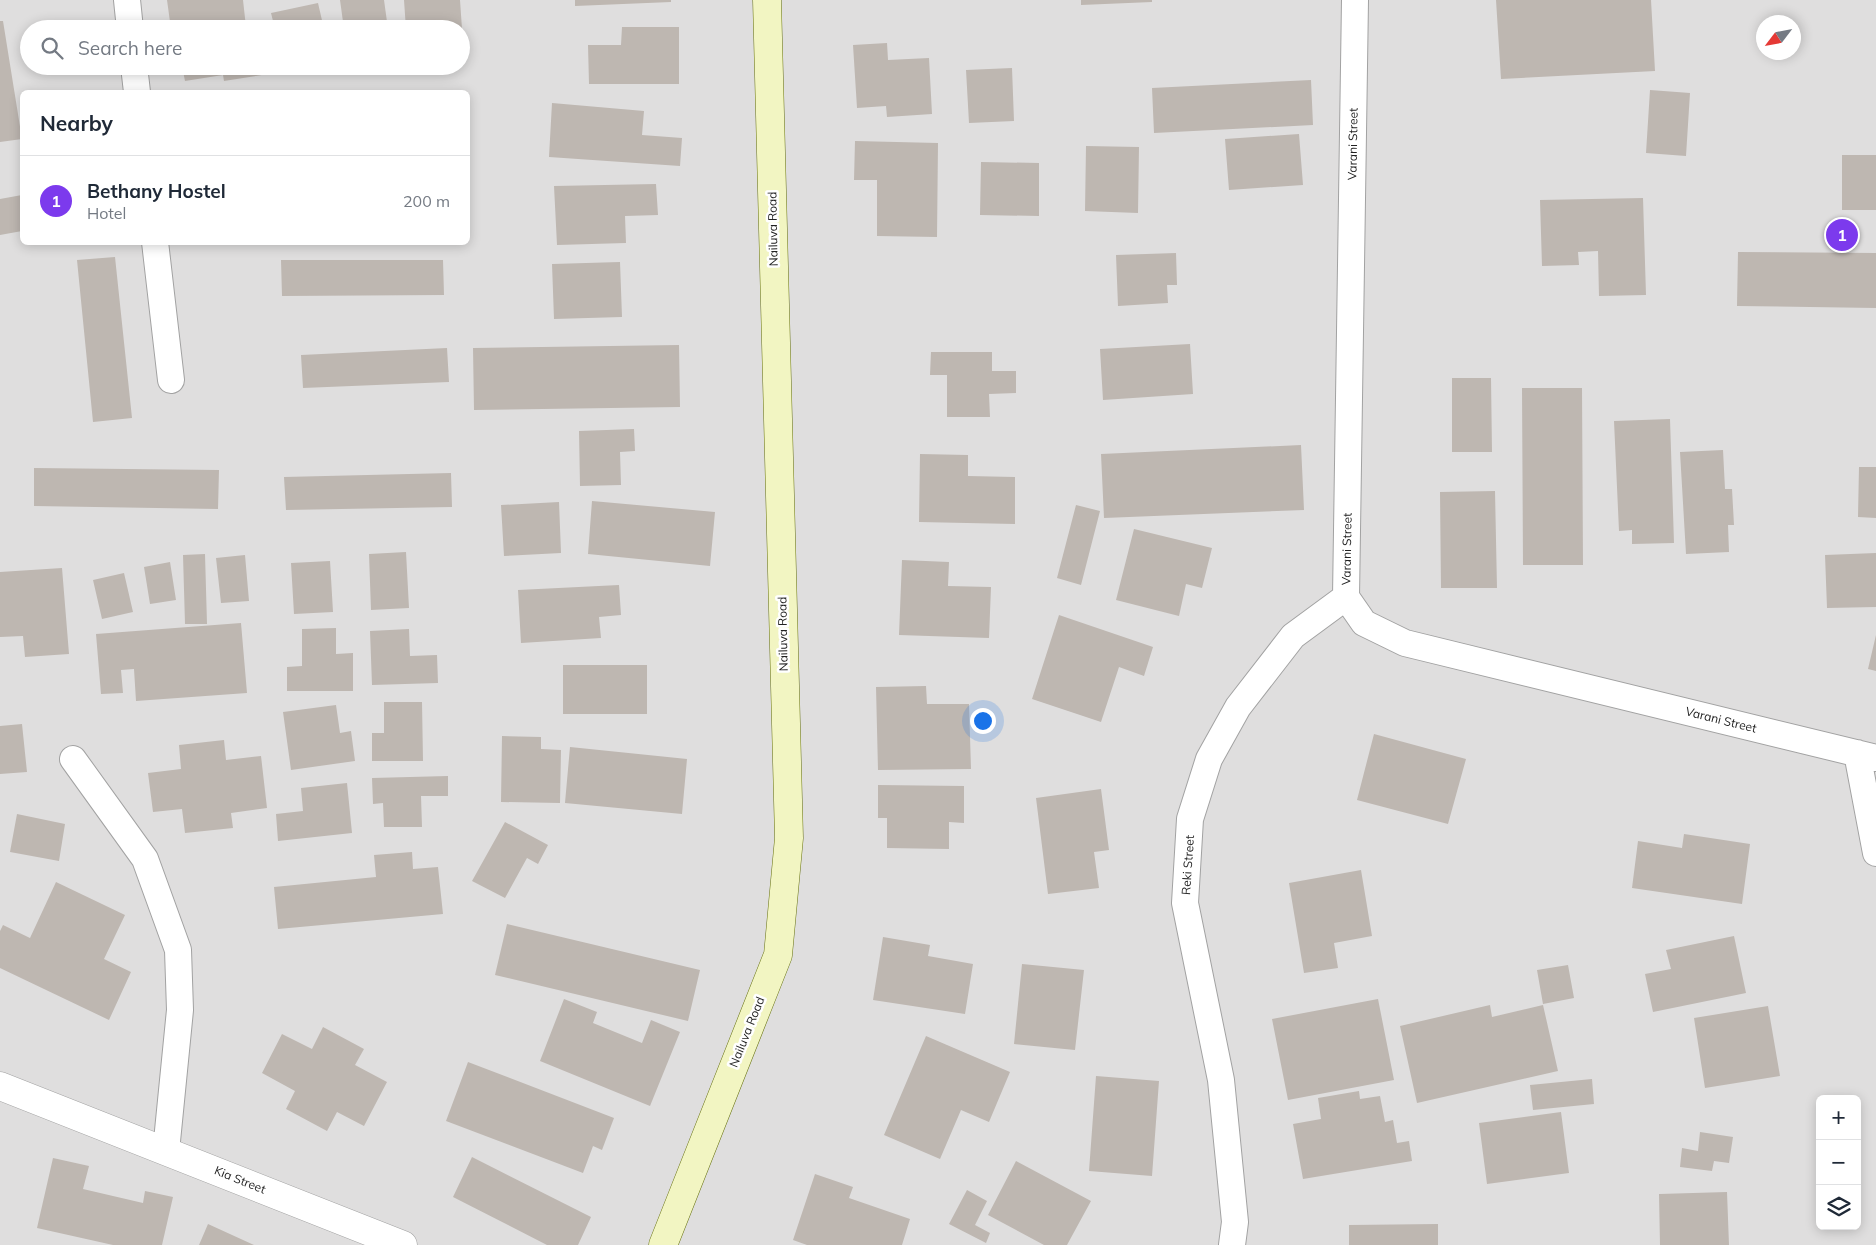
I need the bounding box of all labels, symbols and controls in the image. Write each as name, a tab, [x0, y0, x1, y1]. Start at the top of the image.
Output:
north arrow	[1756, 15, 1801, 60]
search box	[20, 20, 470, 75]
icon: search	[38, 34, 66, 62]
text: Search here	[78, 36, 182, 60]
street label: Varani Street	[1344, 108, 1361, 180]
text: Nearby	[40, 110, 113, 136]
text: Bethany Hostel	[87, 179, 226, 203]
text: 1	[51, 191, 61, 211]
text: 200 m	[403, 191, 450, 211]
street label: Nailuva Road	[764, 191, 781, 267]
text: Hotel	[87, 203, 126, 223]
pin: 1	[1826, 216, 1858, 254]
street label: Varani Street	[1338, 513, 1355, 585]
street label: Nailuva Road	[774, 596, 791, 672]
street label: Varani Street	[1684, 703, 1758, 736]
your location	[970, 708, 996, 734]
street label: Reki Street	[1178, 834, 1197, 895]
street label: Nailuva Road	[726, 994, 768, 1069]
map controls	[1816, 1095, 1861, 1230]
button: +	[1816, 1095, 1861, 1140]
button: −	[1816, 1140, 1861, 1185]
street label: Kia Street	[212, 1162, 268, 1197]
button: layers	[1816, 1185, 1861, 1230]

